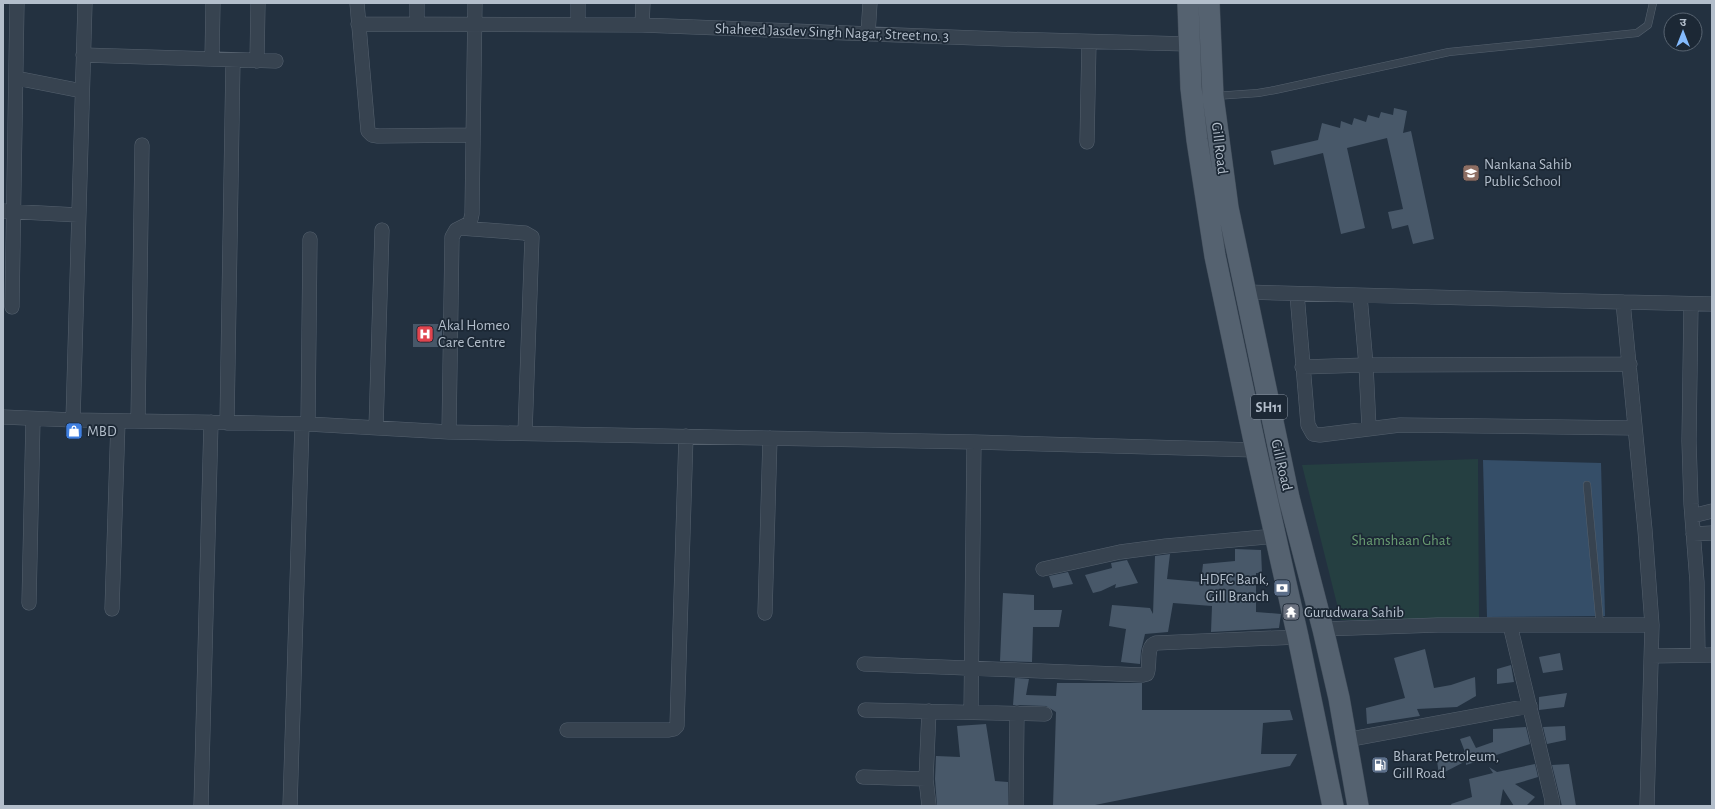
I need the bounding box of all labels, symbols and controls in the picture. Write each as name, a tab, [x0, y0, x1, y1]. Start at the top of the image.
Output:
north arrow	[1663, 12, 1703, 52]
text: उ	[1680, 17, 1687, 28]
street label: Shaheed Jasdev Singh Nagar, Street no. 3	[715, 21, 949, 44]
street label: Gill Road	[1209, 121, 1230, 175]
place label: Nankana Sahib Public School	[1484, 157, 1572, 189]
school or university icon: Nankana Sahib Public School	[1461, 163, 1481, 183]
place label: Akal Homeo Care Centre	[438, 318, 510, 350]
hospital icon: Akal Homeo Care Centre	[415, 324, 435, 344]
road number: SH11	[1251, 395, 1287, 419]
shop icon: MBD	[64, 421, 84, 441]
place label: MBD	[87, 424, 117, 439]
street label: Gill Road	[1268, 438, 1295, 493]
park label: Shamshaan Ghat	[1351, 533, 1451, 548]
place label: HDFC Bank, Gill Branch	[1199, 572, 1269, 604]
bank icon: HDFC Bank, Gill Branch	[1272, 578, 1292, 598]
temple icon: Gurudwara Sahib	[1281, 602, 1301, 622]
place label: Gurudwara Sahib	[1304, 605, 1404, 620]
place label: Bharat Petroleum, Gill Road	[1393, 749, 1499, 781]
fuel station icon: Bharat Petroleum, Gill Road	[1370, 755, 1390, 775]

